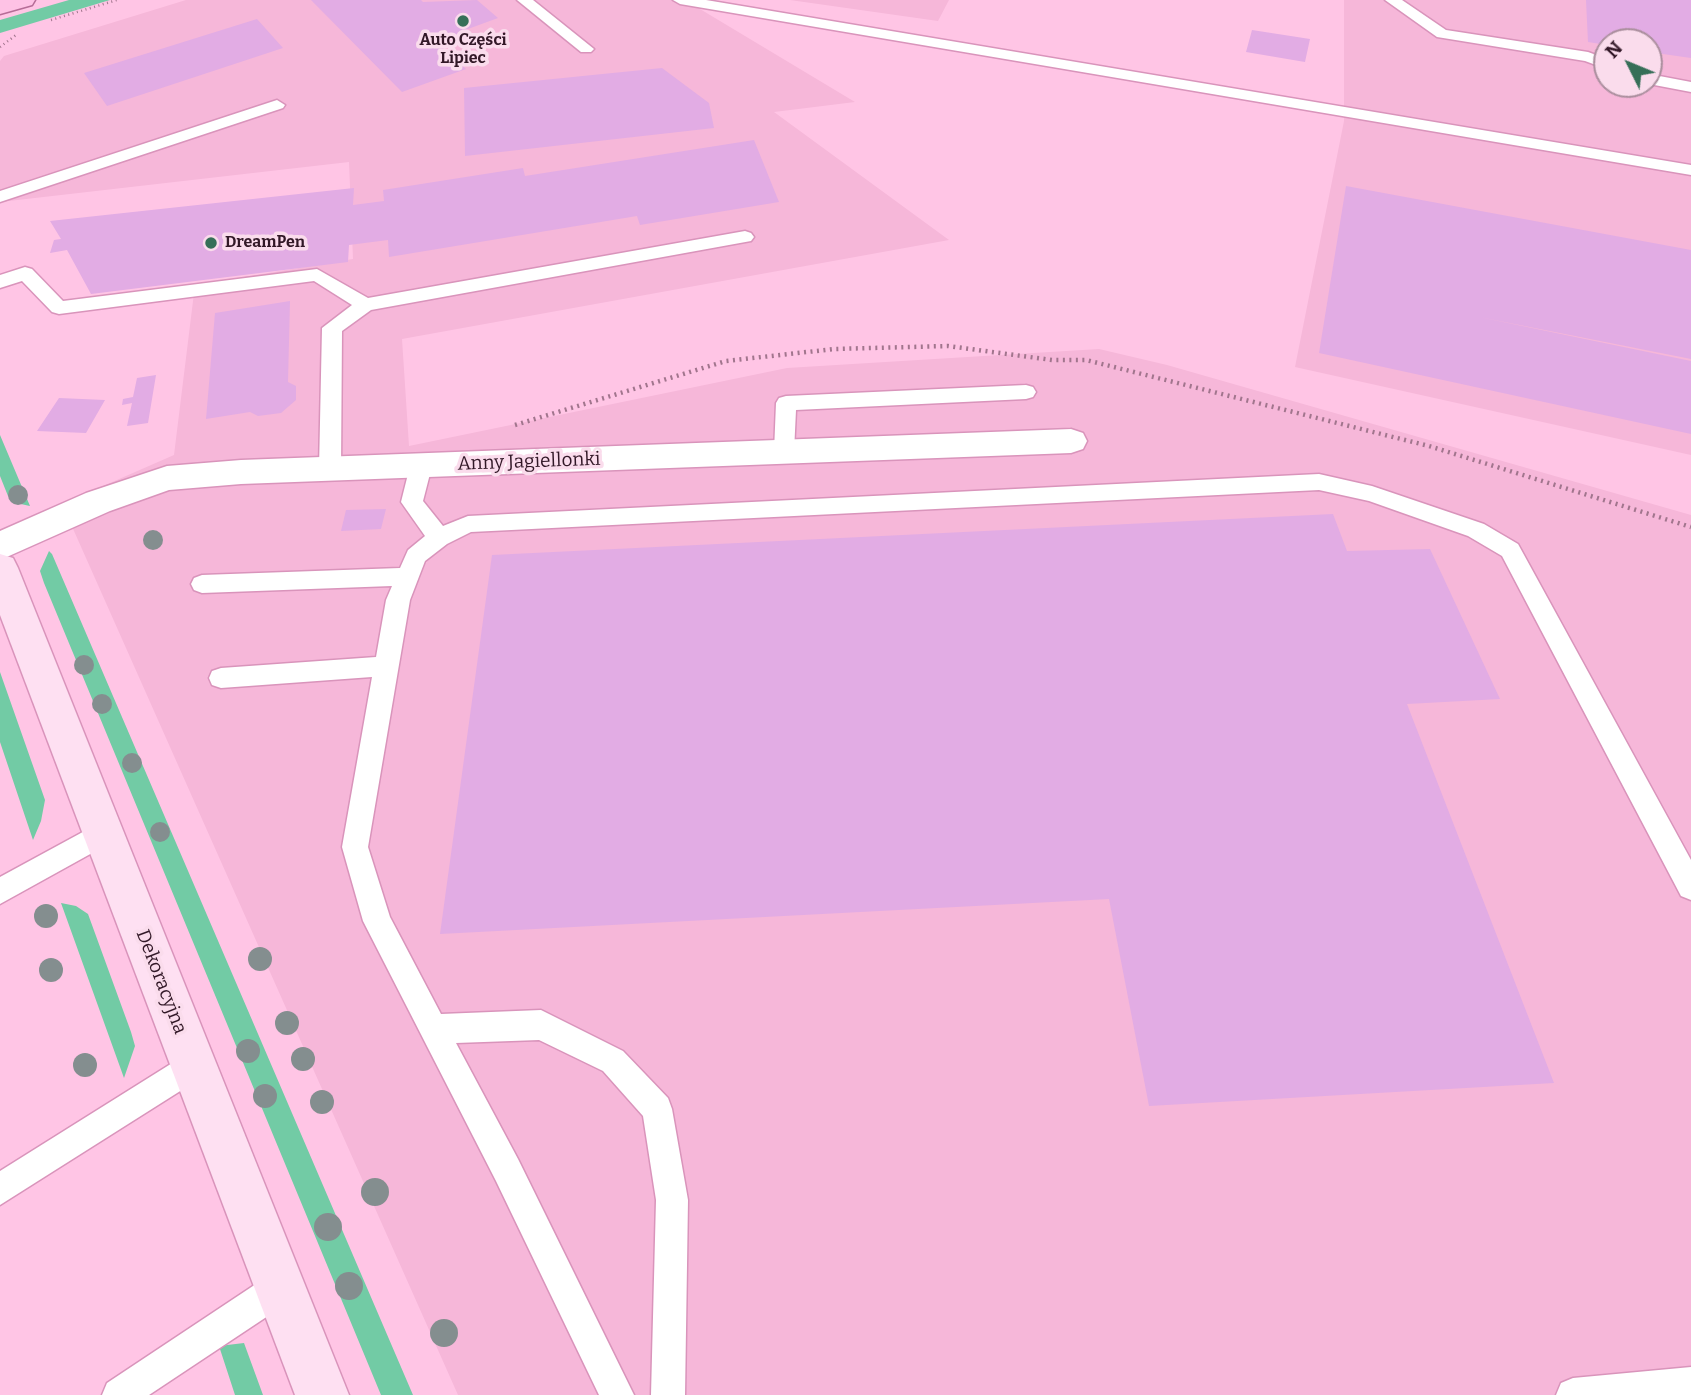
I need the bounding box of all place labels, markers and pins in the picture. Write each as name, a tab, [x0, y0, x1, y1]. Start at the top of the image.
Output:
marker: Auto Części Lipiec	[455, 13, 471, 29]
place label: Auto Części Lipiec	[419, 31, 507, 69]
place label: DreamPen	[225, 233, 305, 253]
marker: DreamPen	[203, 235, 219, 251]

